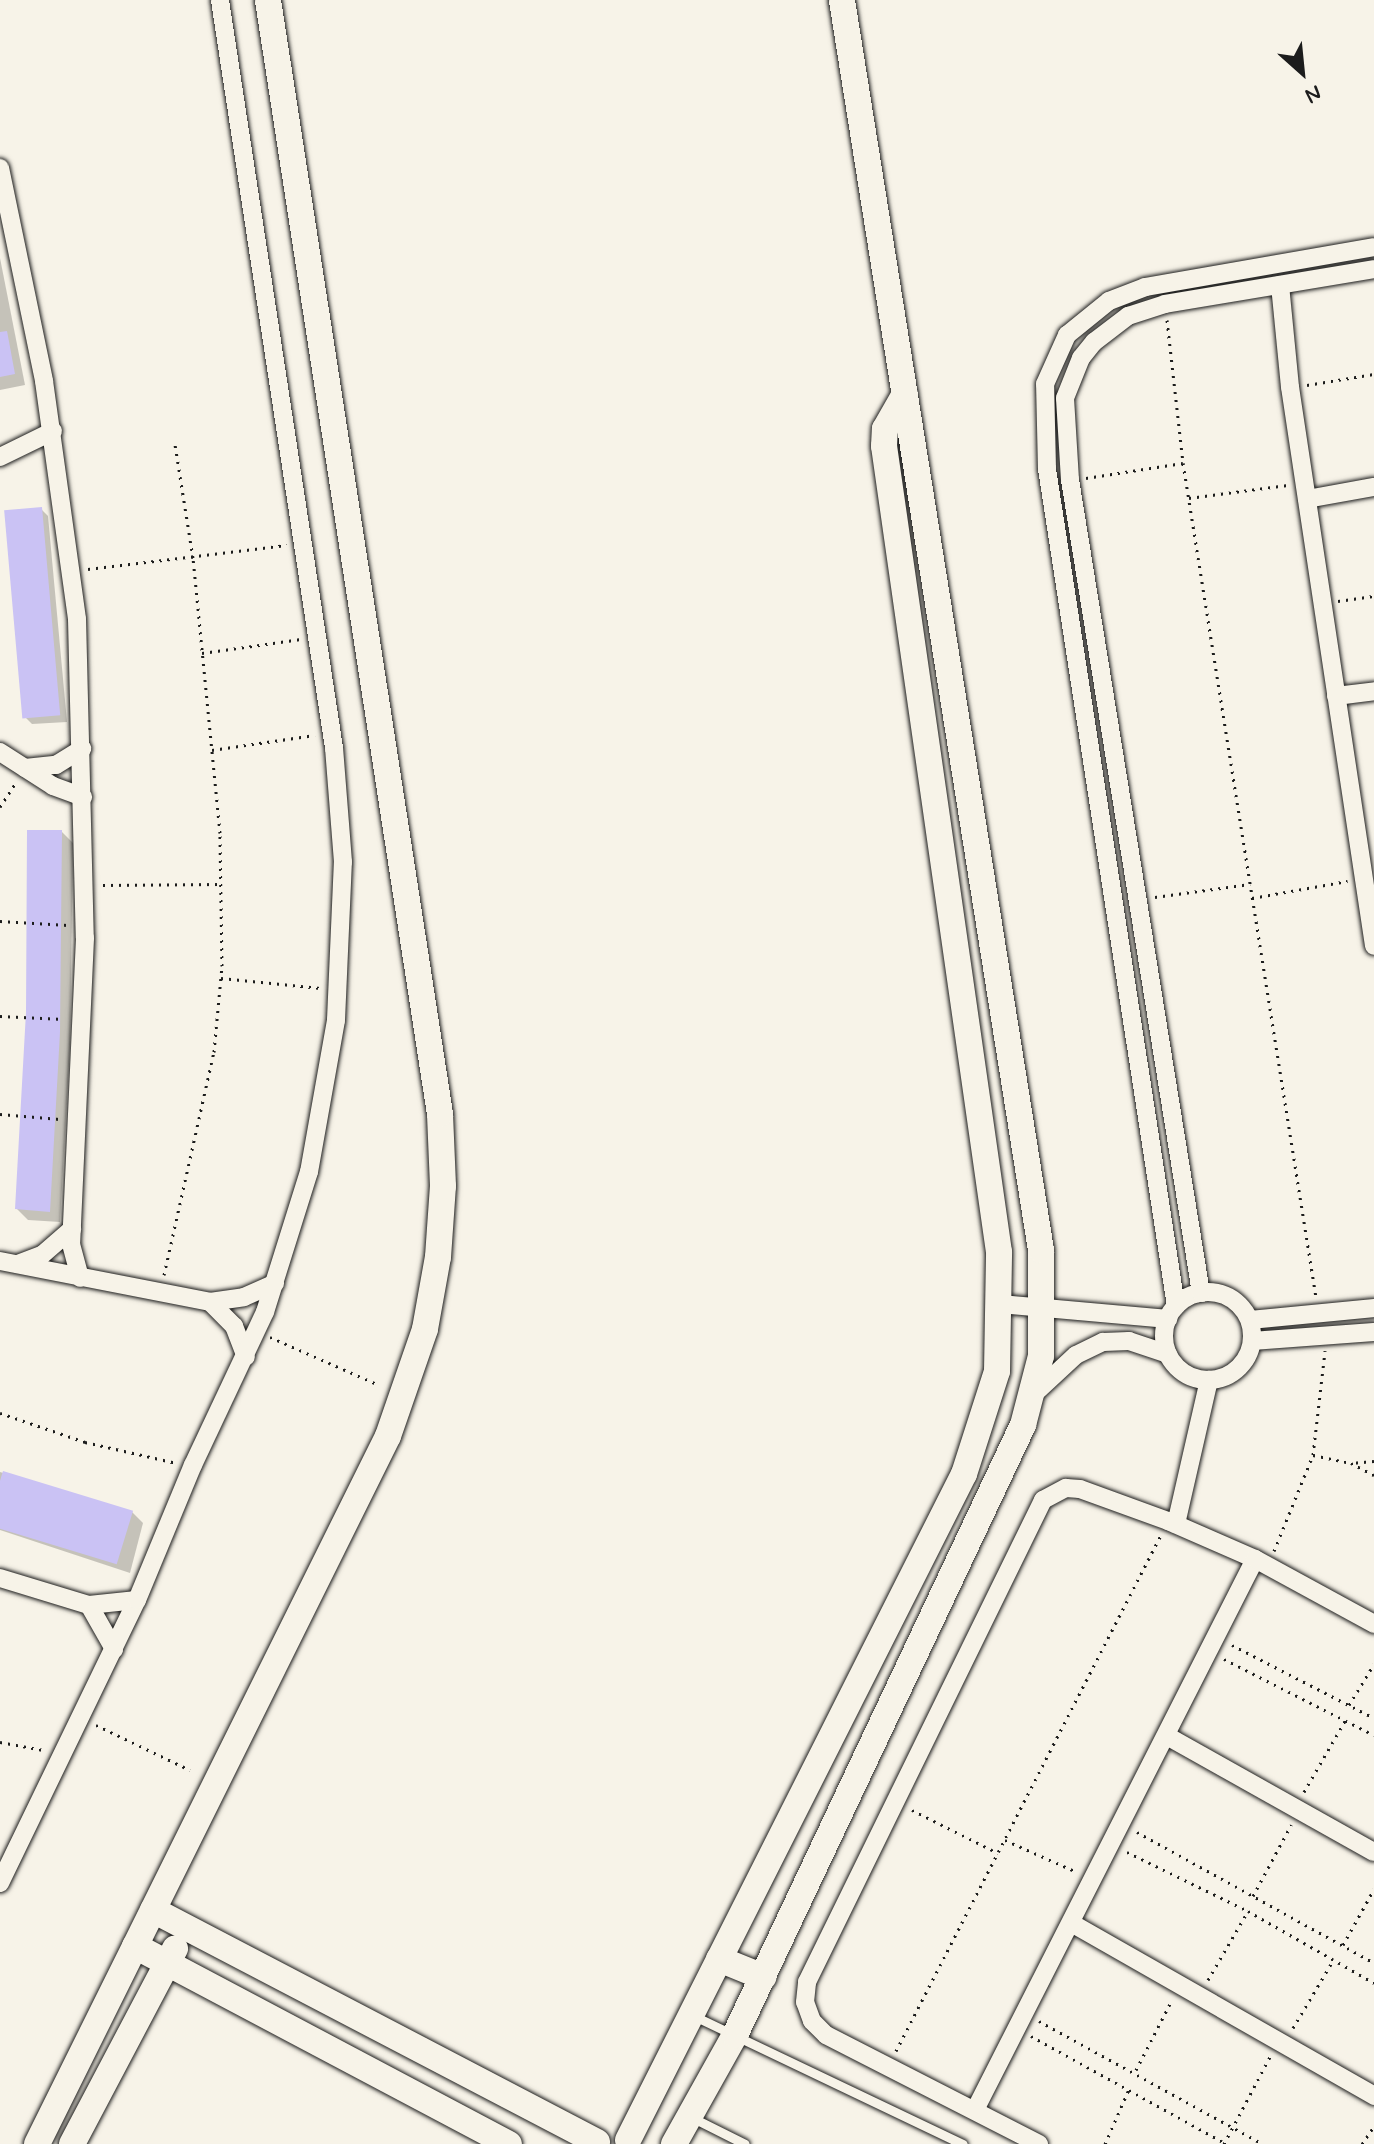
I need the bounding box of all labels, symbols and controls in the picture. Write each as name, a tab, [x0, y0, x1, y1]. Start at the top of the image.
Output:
north arrow	[1262, 32, 1342, 112]
text: N	[1300, 78, 1326, 109]

